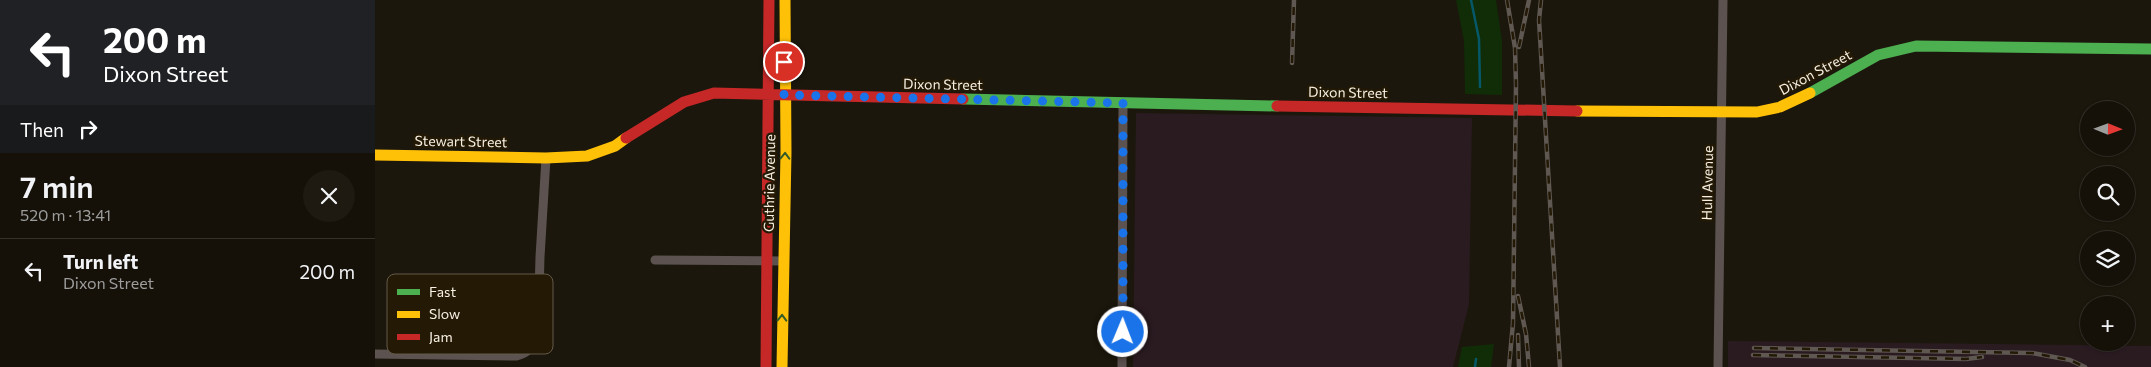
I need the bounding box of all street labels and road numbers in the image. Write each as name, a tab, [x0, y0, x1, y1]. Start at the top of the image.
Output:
street label: Dixon Street	[1776, 46, 1854, 98]
street label: Dixon Street	[903, 75, 983, 93]
street label: Dixon Street	[1308, 83, 1388, 101]
street label: Stewart Street	[414, 132, 508, 150]
street label: Guthrie Avenue	[760, 134, 778, 232]
street label: Hull Avenue	[1698, 145, 1716, 221]

